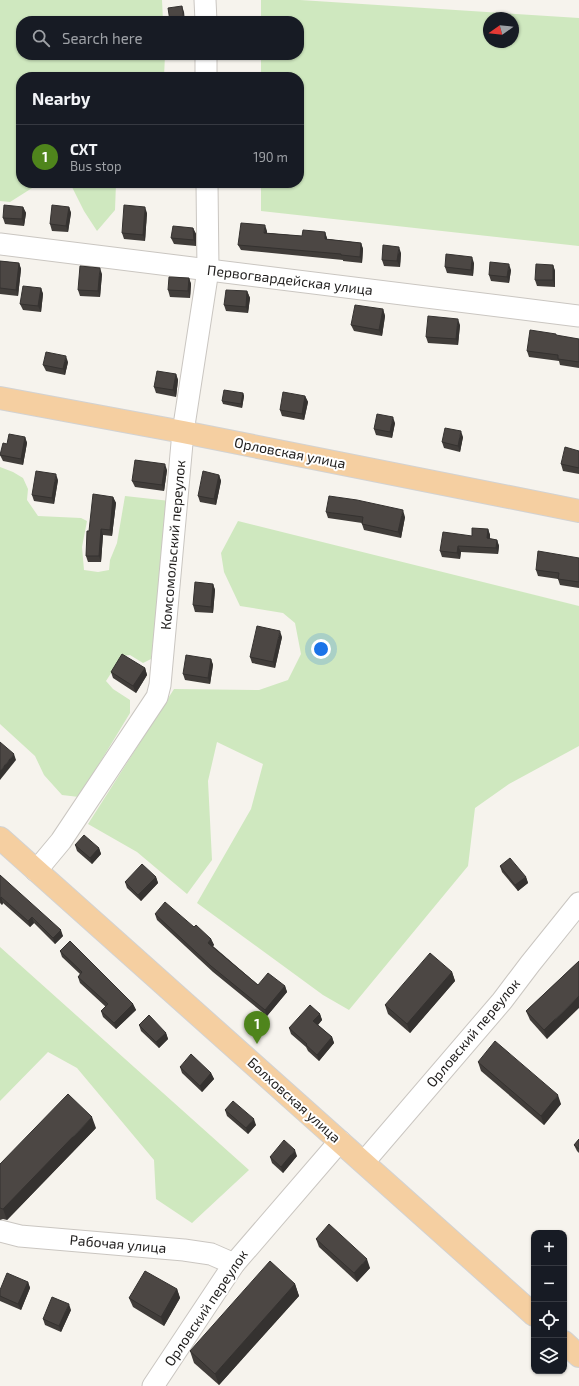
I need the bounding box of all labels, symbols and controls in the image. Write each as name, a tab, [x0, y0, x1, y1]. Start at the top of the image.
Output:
north arrow	[483, 12, 519, 48]
search box	[16, 16, 304, 60]
icon: search	[30, 27, 52, 49]
text: Search here	[62, 29, 143, 47]
text: Nearby	[32, 88, 90, 108]
text: СХТ	[70, 140, 98, 158]
text: 1	[42, 149, 48, 165]
text: 190 m	[253, 149, 288, 165]
text: Bus stop	[70, 158, 121, 174]
street label: Первогвардейская улица	[206, 261, 374, 298]
street label: Орловская улица	[233, 433, 347, 472]
street label: Комсомольский переулок	[157, 459, 188, 631]
your location	[311, 639, 331, 659]
street label: Орловский переулок	[422, 974, 523, 1091]
pin: 1	[244, 1011, 270, 1044]
street label: Болховская улица	[244, 1053, 344, 1146]
map controls	[531, 1230, 567, 1374]
button: +	[531, 1230, 567, 1266]
street label: Рабочая улица	[69, 1231, 167, 1256]
street label: Орловский переулок	[160, 1246, 251, 1369]
button: −	[531, 1266, 567, 1302]
button: locate	[531, 1302, 567, 1338]
button: layers	[531, 1338, 567, 1374]

